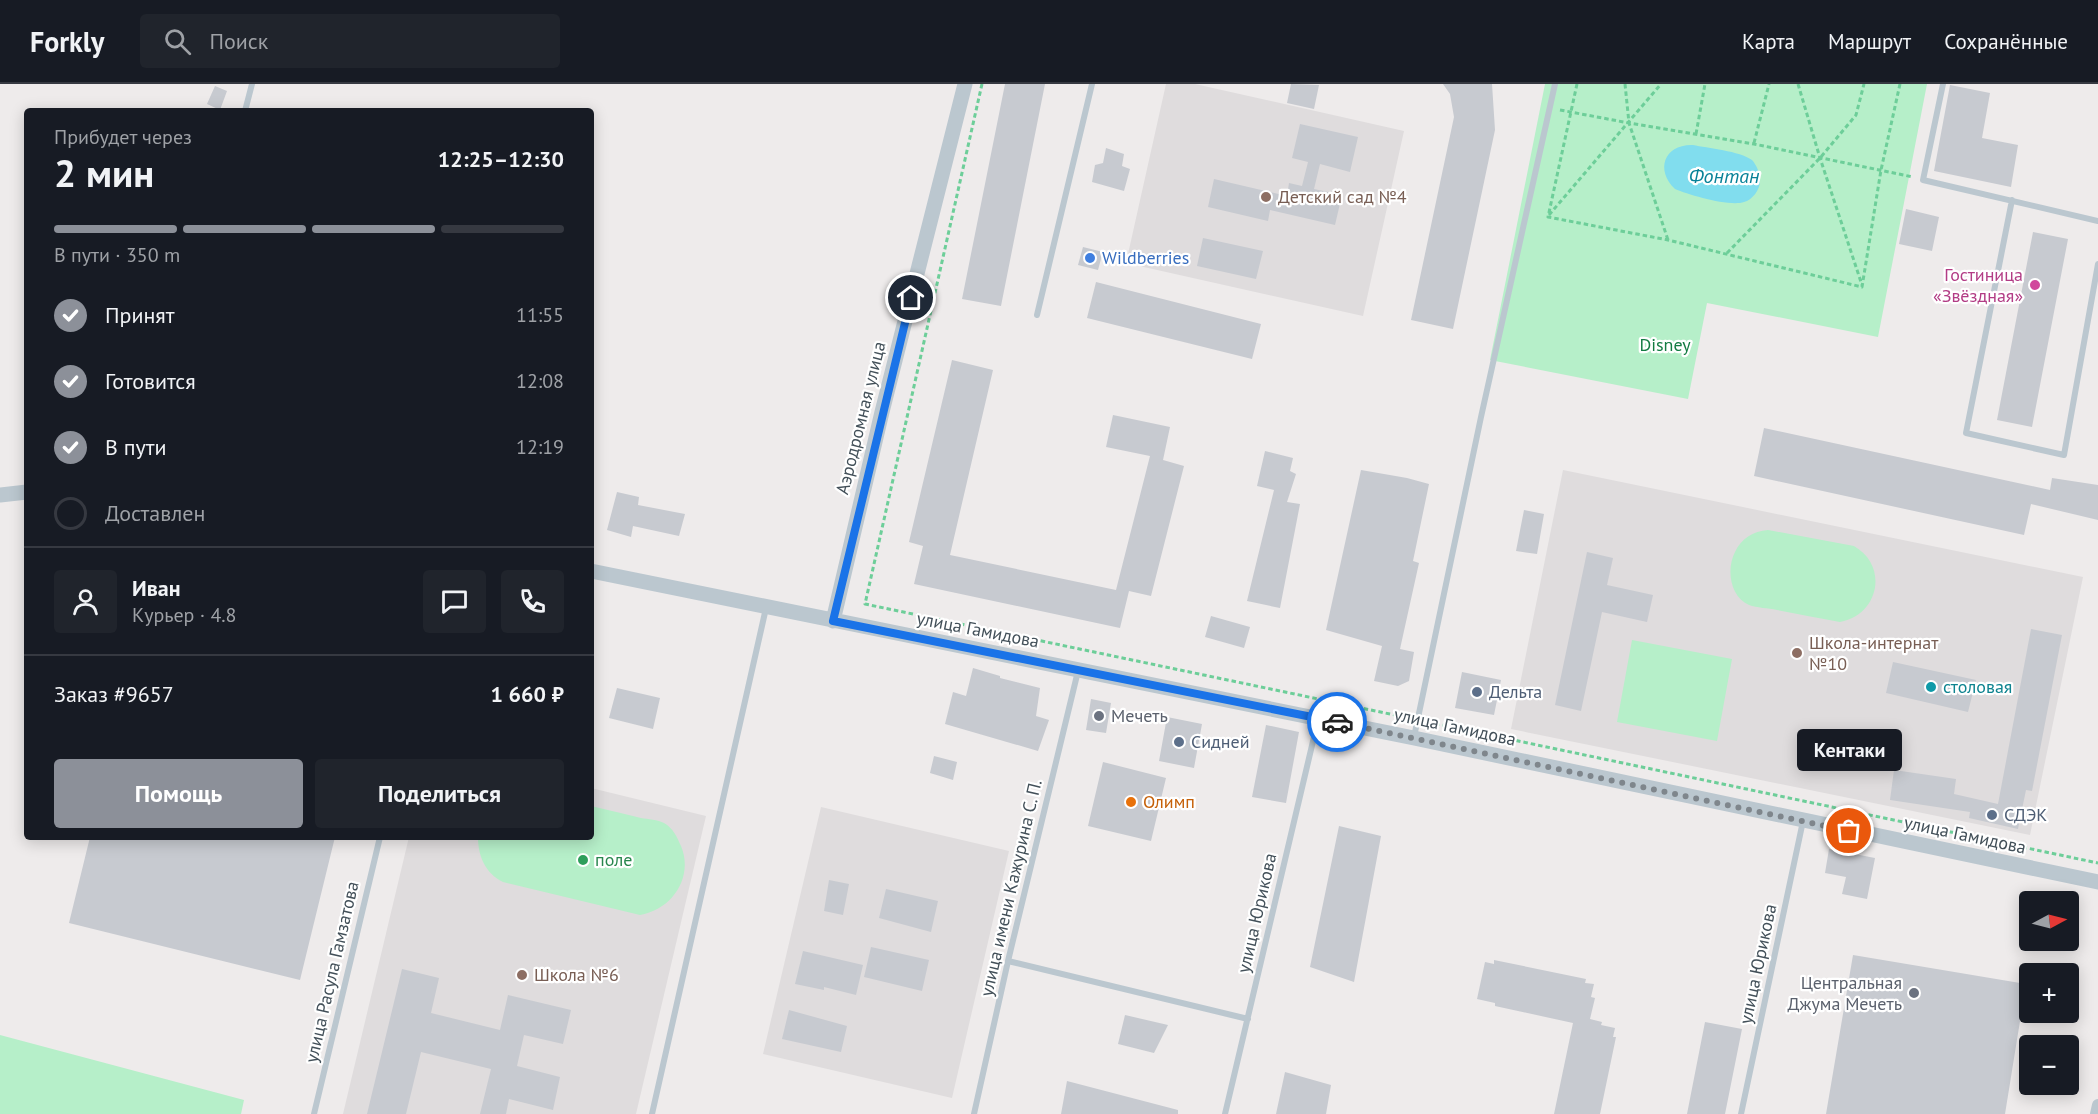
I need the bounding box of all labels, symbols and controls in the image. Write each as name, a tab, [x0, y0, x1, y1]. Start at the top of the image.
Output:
search box	[140, 14, 560, 68]
text: Forkly	[30, 23, 104, 60]
icon: search	[161, 25, 194, 58]
text: Поиск	[209, 27, 268, 55]
text: Карта	[1742, 28, 1795, 55]
text: Маршрут	[1828, 28, 1911, 55]
text: Сохранённые	[1944, 28, 2068, 55]
text: Прибудет через	[54, 124, 192, 150]
text: 12:25–12:30	[438, 145, 564, 173]
text: 2 мин	[54, 147, 154, 198]
water label: Фонтан	[1689, 163, 1760, 189]
place label: Детский сад №4	[1278, 185, 1407, 208]
marker: Детский сад №4	[1259, 190, 1273, 204]
text: В пути · 350 m	[54, 242, 180, 268]
place label: Wildberries	[1102, 246, 1189, 269]
marker: Wildberries	[1083, 251, 1097, 265]
place label: Гостиница «Звёздная»	[1933, 263, 2023, 307]
pin	[885, 272, 936, 323]
marker: Гостиница «Звёздная»	[2028, 278, 2042, 292]
icon: home	[894, 281, 927, 314]
icon: check	[54, 299, 87, 332]
text: Принят	[105, 301, 175, 329]
text: 11:55	[516, 302, 564, 328]
park label: Disney	[1639, 333, 1691, 356]
street label: Аэродромная улица	[830, 339, 891, 497]
icon: check	[54, 365, 87, 398]
text: Готовится	[105, 367, 196, 395]
text: 12:08	[516, 368, 564, 394]
icon: check	[54, 431, 87, 464]
text: В пути	[105, 433, 167, 461]
text: 12:19	[516, 434, 564, 460]
text: Доставлен	[105, 499, 205, 527]
button: person	[54, 570, 117, 633]
button: chat	[423, 570, 486, 633]
button: phone	[501, 570, 564, 633]
text: Иван	[132, 574, 181, 602]
text: Курьер · 4.8	[132, 602, 236, 628]
street label: улица Гамидова	[915, 606, 1041, 653]
place label: Школа-интернат №10	[1809, 631, 1939, 675]
marker: Школа-интернат №10	[1790, 646, 1804, 660]
place label: столовая	[1943, 675, 2012, 698]
text: Заказ #9657	[54, 680, 174, 708]
text: 1 660 ₽	[490, 680, 564, 708]
place label: Дельта	[1489, 680, 1542, 703]
marker: столовая	[1924, 680, 1938, 694]
marker: Дельта	[1470, 685, 1484, 699]
courier	[1307, 692, 1367, 752]
street label: улица Гамидова	[1392, 702, 1518, 751]
place label: Мечеть	[1111, 704, 1168, 727]
icon: car	[1321, 706, 1354, 739]
marker: Мечеть	[1092, 709, 1106, 723]
callout: Кентаки	[1796, 729, 1902, 771]
place label: Сидней	[1191, 730, 1250, 753]
marker: Сидней	[1172, 735, 1186, 749]
text: Кентаки	[1814, 737, 1885, 763]
button: Помощь	[54, 759, 303, 828]
button: Поделиться	[315, 759, 564, 828]
street label: улица имени Кажурина С. П.	[974, 777, 1047, 999]
place label: Олимп	[1143, 790, 1195, 813]
marker: Олимп	[1124, 795, 1138, 809]
place label: СДЭК	[2004, 803, 2047, 826]
pin	[1823, 805, 1874, 856]
marker: СДЭК	[1985, 808, 1999, 822]
street label: улица Гамидова	[1902, 810, 2028, 859]
icon: bag	[1832, 814, 1865, 847]
place label: поле	[595, 848, 632, 871]
street label: улица Юрикова	[1232, 851, 1281, 975]
marker: поле	[576, 853, 590, 867]
street label: улица Расула Гамзатова	[299, 879, 364, 1065]
north arrow	[2019, 891, 2079, 951]
map controls	[2019, 891, 2079, 1095]
street label: улица Юрикова	[1734, 902, 1781, 1026]
place label: Школа №6	[534, 963, 619, 986]
button: +	[2019, 963, 2079, 1023]
marker: Школа №6	[515, 968, 529, 982]
place label: Центральная Джума Мечеть	[1788, 971, 1902, 1015]
marker: Центральная Джума Мечеть	[1907, 986, 1921, 1000]
button: −	[2019, 1035, 2079, 1095]

